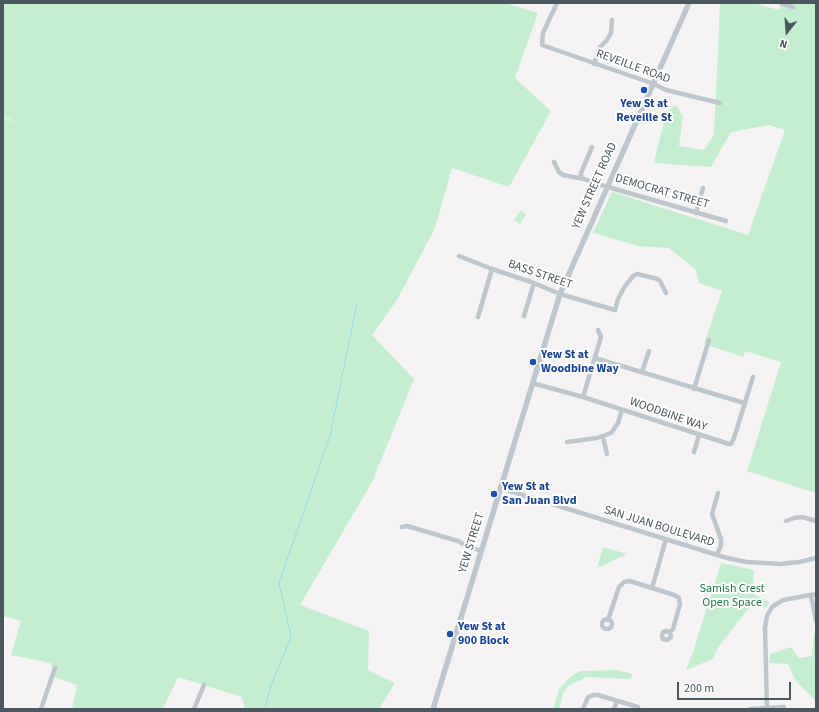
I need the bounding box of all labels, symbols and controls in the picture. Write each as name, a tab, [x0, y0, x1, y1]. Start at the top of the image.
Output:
north arrow	[767, 12, 807, 52]
text: N	[778, 36, 789, 52]
street label: REVEILLE ROAD	[594, 47, 672, 87]
marker: Yew St at Reveille St	[639, 85, 649, 95]
place label: Yew St at Reveille St	[616, 97, 672, 125]
street label: YEW STREET ROAD	[569, 140, 621, 232]
street label: DEMOCRAT STREET	[613, 172, 711, 212]
street label: BASS STREET	[506, 257, 574, 293]
place label: Yew St at Woodbine Way	[541, 348, 619, 376]
marker: Yew St at Woodbine Way	[528, 357, 538, 367]
street label: WOODBINE WAY	[627, 395, 709, 435]
place label: Yew St at San Juan Blvd	[502, 480, 577, 508]
marker: Yew St at San Juan Blvd	[489, 489, 499, 499]
street label: SAN JUAN BOULEVARD	[602, 503, 716, 551]
street label: YEW STREET	[456, 511, 488, 575]
park label: Samish Crest Open Space	[699, 582, 765, 610]
place label: Yew St at 900 Block	[458, 620, 509, 648]
marker: Yew St at 900 Block	[445, 629, 455, 639]
scale bar	[679, 674, 793, 700]
text: 200 m	[684, 680, 714, 697]

